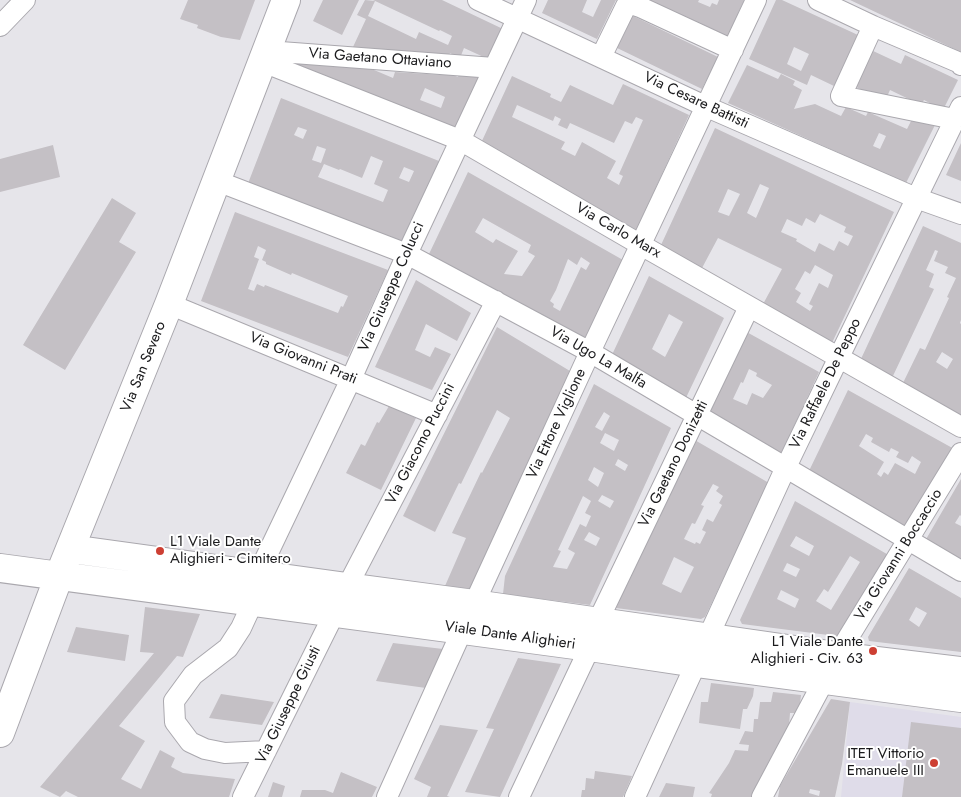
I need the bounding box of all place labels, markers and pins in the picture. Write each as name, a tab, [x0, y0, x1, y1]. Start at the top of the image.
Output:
place label: L1 Viale Dante Alighieri - Cimitero	[170, 533, 291, 568]
marker: L1 Viale Dante Alighieri - Cimitero	[154, 545, 166, 557]
place label: L1 Viale Dante Alighieri - Civ. 63	[751, 633, 863, 668]
marker: L1 Viale Dante Alighieri - Civ. 63	[867, 645, 879, 657]
place label: ITET Vittorio Emanuele III	[847, 745, 924, 780]
marker: ITET Vittorio Emanuele III	[928, 757, 940, 769]

